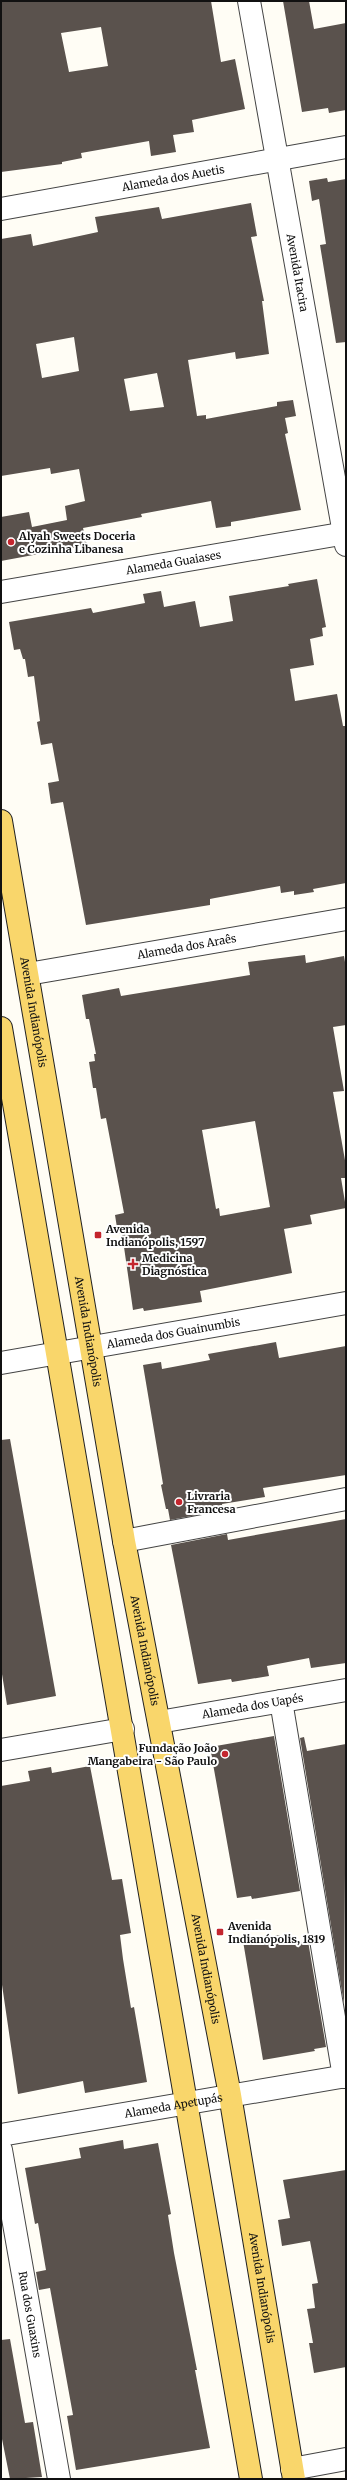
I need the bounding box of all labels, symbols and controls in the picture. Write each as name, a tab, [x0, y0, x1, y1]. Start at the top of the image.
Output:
street label: Alameda dos Auetis	[120, 162, 226, 194]
street label: Avenida Itacira	[283, 232, 311, 313]
place label: Alyah Sweets Doceria e Cozinha Libanesa	[18, 529, 135, 556]
marker: Alyah Sweets Doceria e Cozinha Libanesa	[6, 537, 16, 547]
street label: Alameda Guaiases	[124, 547, 222, 578]
street label: Alameda dos Araês	[135, 931, 237, 962]
street label: Avenida Indianópolis	[17, 955, 50, 1069]
place label: Avenida Indianópolis, 1597	[105, 1222, 205, 1249]
marker: Avenida Indianópolis, 1597	[93, 1230, 103, 1240]
place label: Medicina Diagnóstica	[142, 1251, 207, 1278]
marker: Medicina Diagnóstica	[127, 1258, 139, 1270]
street label: Avenida Indianópolis	[72, 1274, 105, 1388]
street label: Alameda dos Guainumbis	[105, 1315, 241, 1352]
place label: Livraria Francesa	[187, 1489, 236, 1516]
marker: Livraria Francesa	[174, 1497, 184, 1507]
street label: Avenida Indianópolis	[127, 1593, 162, 1707]
street label: Alameda dos Uapés	[200, 1690, 304, 1722]
place label: Fundação João Mangabeira - São Paulo	[88, 1741, 217, 1768]
marker: Fundação João Mangabeira - São Paulo	[220, 1749, 230, 1759]
street label: Avenida Indianópolis	[188, 1912, 223, 2025]
place label: Avenida Indianópolis, 1819	[227, 1919, 325, 1946]
marker: Avenida Indianópolis, 1819	[215, 1927, 225, 1937]
street label: Alameda Apetupás	[122, 2090, 224, 2121]
street label: Avenida Indianópolis	[246, 2231, 278, 2344]
street label: Rua dos Guaxins	[15, 2270, 45, 2359]

